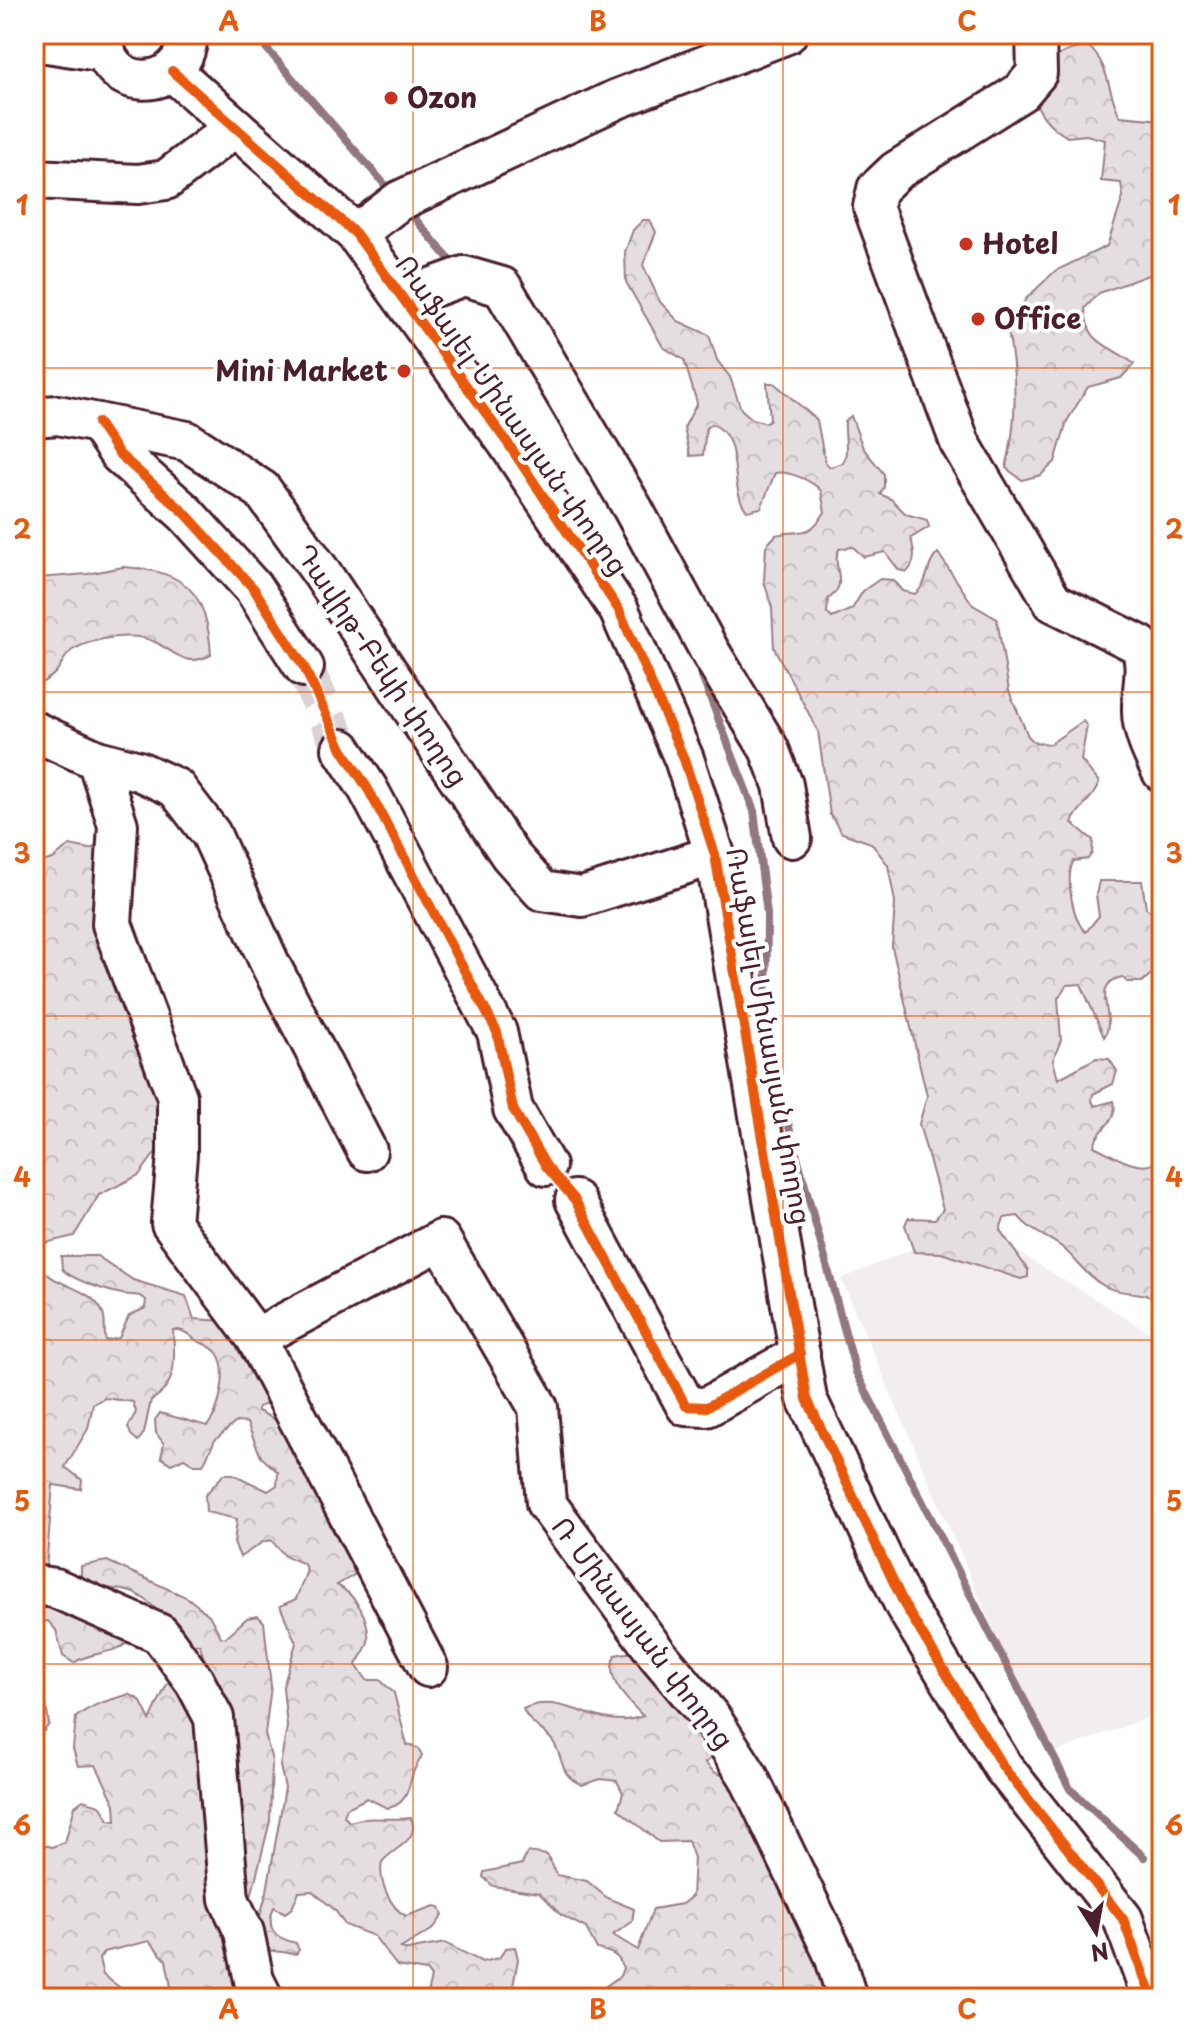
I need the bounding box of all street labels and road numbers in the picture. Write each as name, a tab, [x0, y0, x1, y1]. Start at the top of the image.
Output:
street label: Ռաֆայել Մինասյան փողոց	[386, 245, 641, 583]
street label: Դավիթ-Բեկի փողոց	[286, 534, 481, 794]
street label: Ռաֆայել Մինասյան փողոց	[716, 844, 825, 1228]
street label: Ռ Մինասյան փողոց	[542, 1507, 746, 1757]

